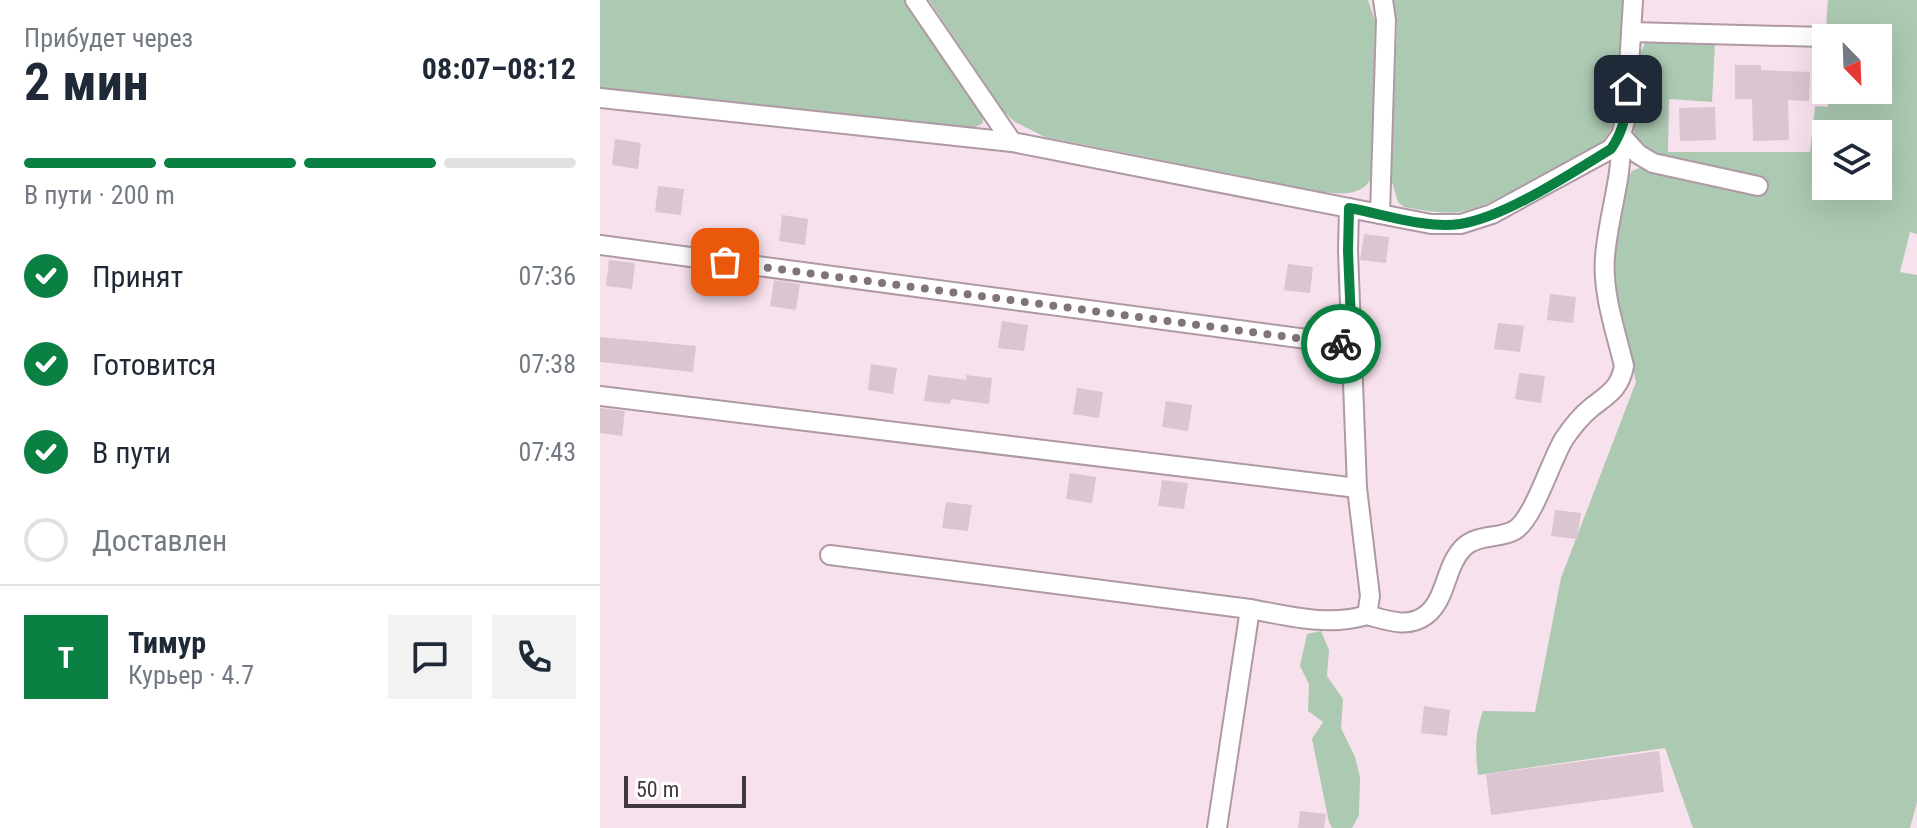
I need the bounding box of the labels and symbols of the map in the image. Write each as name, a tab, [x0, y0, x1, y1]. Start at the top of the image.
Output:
north arrow	[1812, 24, 1892, 104]
pin	[1594, 55, 1662, 123]
pin	[691, 228, 759, 296]
courier	[1301, 304, 1381, 384]
scale bar	[624, 772, 746, 808]

